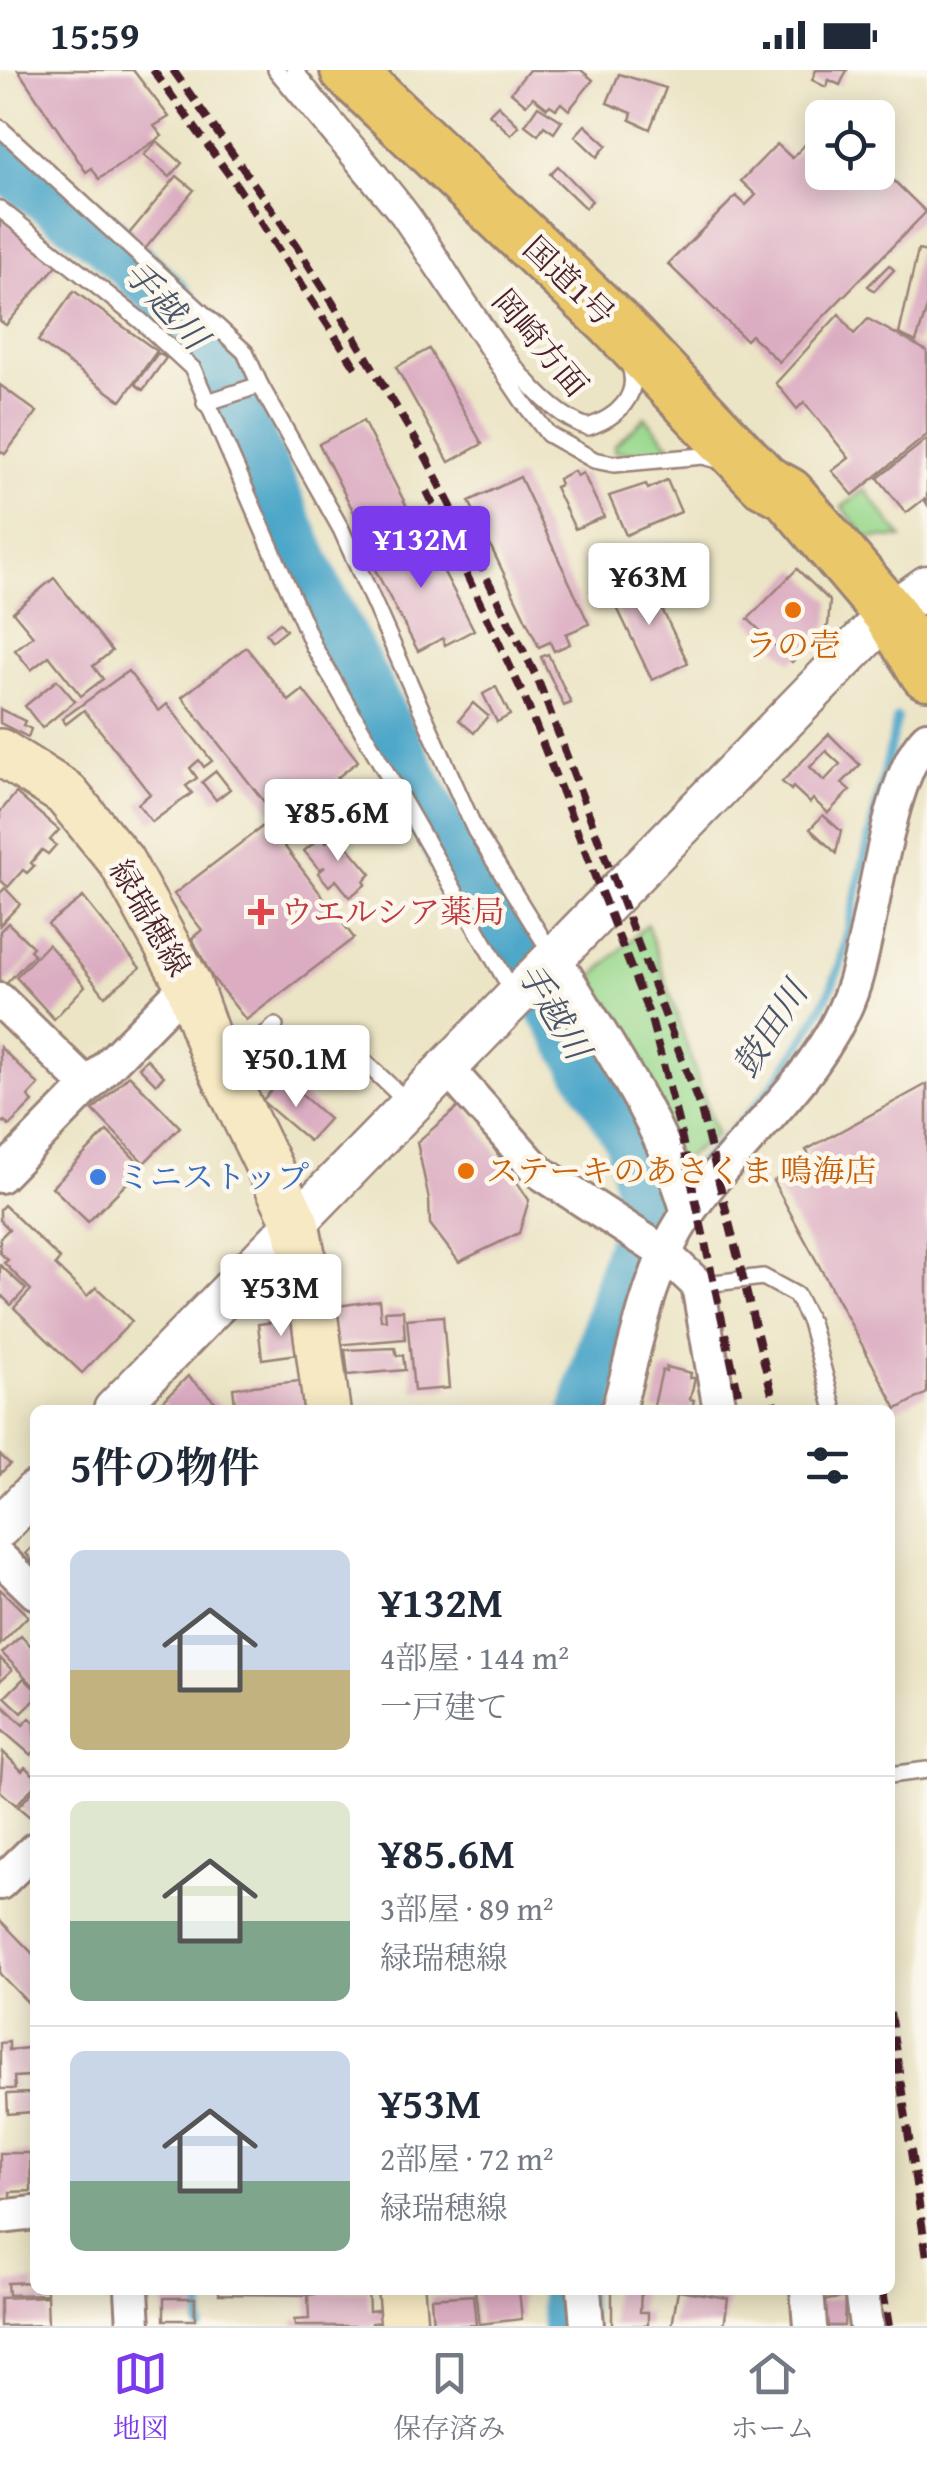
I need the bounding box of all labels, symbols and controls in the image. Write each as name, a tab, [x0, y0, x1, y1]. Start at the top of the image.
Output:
text: 15:59	[50, 7, 140, 63]
map controls	[805, 100, 895, 190]
button: locate	[805, 100, 895, 190]
street label: 国道1号	[513, 225, 626, 336]
water label: 手越川	[112, 249, 223, 364]
street label: 岡崎方面	[481, 279, 600, 407]
pin: ¥132M	[351, 506, 491, 591]
text: ¥132M	[374, 515, 468, 562]
pin: ¥63M	[590, 543, 708, 628]
text: ¥63M	[610, 552, 688, 599]
marker: ラの壱	[782, 599, 804, 621]
place label: ラの壱	[745, 621, 841, 668]
pin: ¥85.6M	[257, 779, 419, 864]
text: ¥85.6M	[287, 788, 389, 835]
street label: 緑瑞穂線	[98, 851, 203, 985]
place label: ウエルシア薬局	[281, 888, 504, 935]
marker: ウエルシア薬局	[250, 901, 272, 923]
water label: 手越川	[506, 953, 605, 1072]
water label: 鼓田川	[720, 967, 822, 1087]
pin: ¥50.1M	[215, 1025, 377, 1110]
text: ¥50.1M	[245, 1034, 347, 1081]
place label: ステーキのあさくま 鳴海店	[486, 1147, 876, 1194]
place label: ミニストップ	[118, 1153, 309, 1200]
marker: ステーキのあさくま 鳴海店	[455, 1160, 477, 1182]
marker: ミニストップ	[87, 1166, 109, 1188]
pin: ¥53M	[222, 1254, 340, 1339]
text: ¥53M	[242, 1263, 320, 1310]
text: 5件の物件	[70, 1436, 260, 1497]
icon: filters	[800, 1438, 855, 1493]
text: ¥132M	[380, 1571, 503, 1632]
icon: home	[150, 1590, 270, 1710]
text: 4部屋 · 144 m²	[380, 1634, 569, 1681]
text: 一戸建て	[380, 1683, 508, 1730]
text: ¥85.6M	[380, 1822, 515, 1883]
icon: home	[150, 1841, 270, 1961]
text: 3部屋 · 89 m²	[380, 1885, 554, 1932]
text: 緑瑞穂線	[380, 1934, 508, 1981]
text: ¥53M	[380, 2072, 481, 2133]
icon: home	[150, 2091, 270, 2211]
text: 2部屋 · 72 m²	[380, 2135, 554, 2182]
text: 緑瑞穂線	[380, 2184, 508, 2231]
tab: 地図	[112, 2346, 169, 2448]
tab: 保存済み	[393, 2346, 506, 2448]
tab: ホーム	[730, 2346, 815, 2448]

